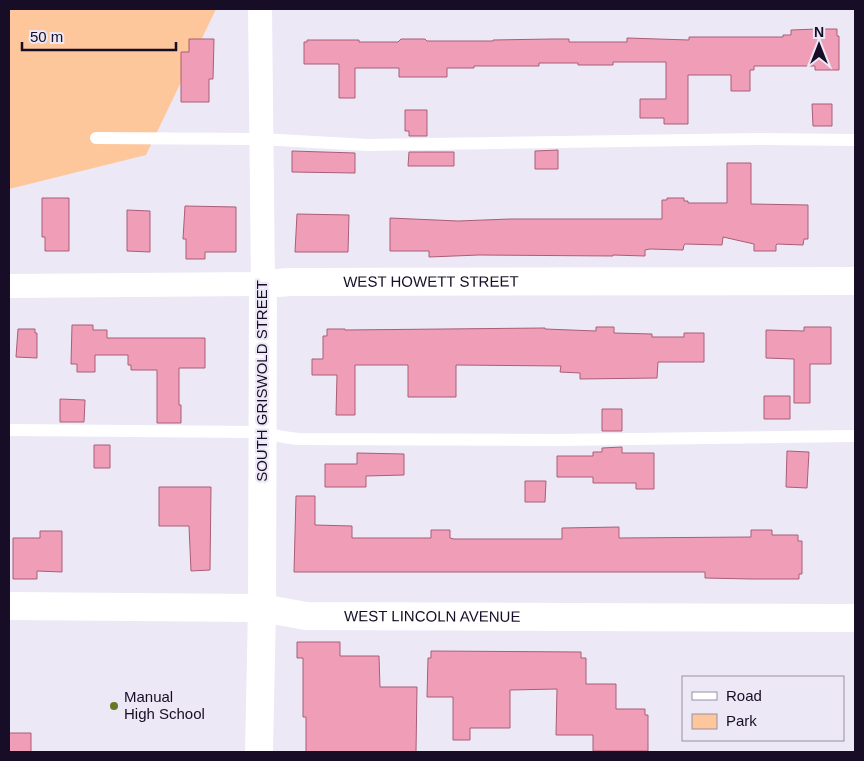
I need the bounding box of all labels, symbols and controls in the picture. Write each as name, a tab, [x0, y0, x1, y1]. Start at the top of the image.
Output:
scale bar	[22, 20, 176, 52]
north arrow	[794, 20, 844, 70]
text: N	[814, 24, 824, 40]
text: 50 m	[30, 28, 63, 45]
street label: WEST HOWETT STREET	[343, 273, 519, 290]
street label: SOUTH GRISWOLD STREET	[253, 280, 270, 482]
street label: WEST LINCOLN AVENUE	[344, 607, 520, 625]
legend	[682, 676, 844, 741]
text: Road	[726, 687, 762, 704]
place label: Manual High School	[124, 688, 205, 722]
marker: Manual High School	[108, 700, 120, 712]
text: Park	[726, 712, 757, 729]

